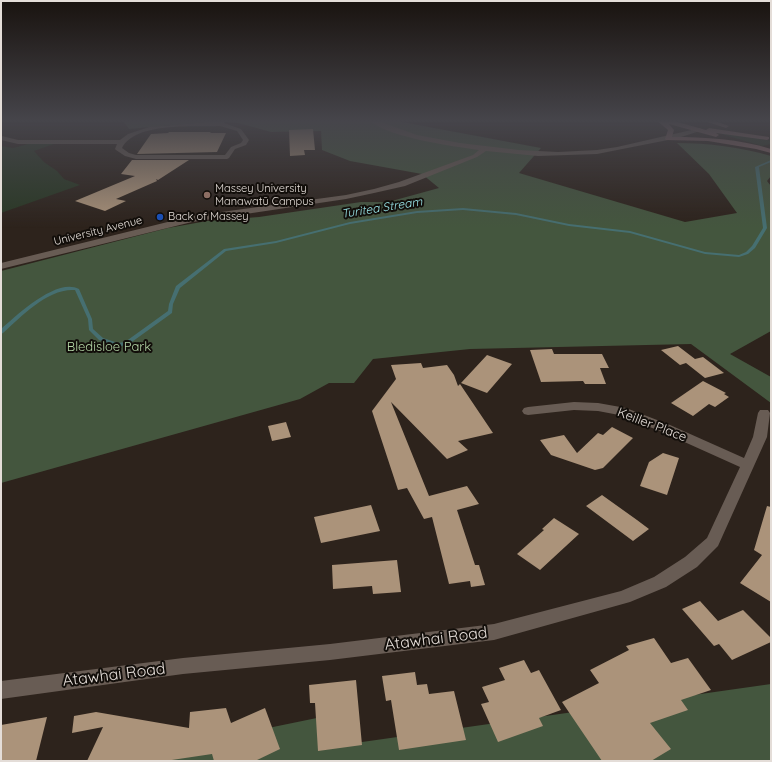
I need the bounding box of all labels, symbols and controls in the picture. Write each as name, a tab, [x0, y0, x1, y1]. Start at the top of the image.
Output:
place label: Massey University Manawatū Campus	[215, 182, 314, 208]
marker: Massey University Manawatū Campus	[202, 190, 212, 200]
water label: Turitea Stream	[341, 195, 423, 221]
place label: Back of Massey	[168, 210, 249, 224]
marker: Back of Massey	[155, 212, 165, 222]
street label: University Avenue	[52, 214, 144, 248]
park label: Bledisloe Park	[67, 339, 151, 355]
street label: Keiller Place	[615, 405, 689, 445]
street label: Atawhai Road	[383, 623, 489, 655]
street label: Atawhai Road	[61, 659, 167, 691]

